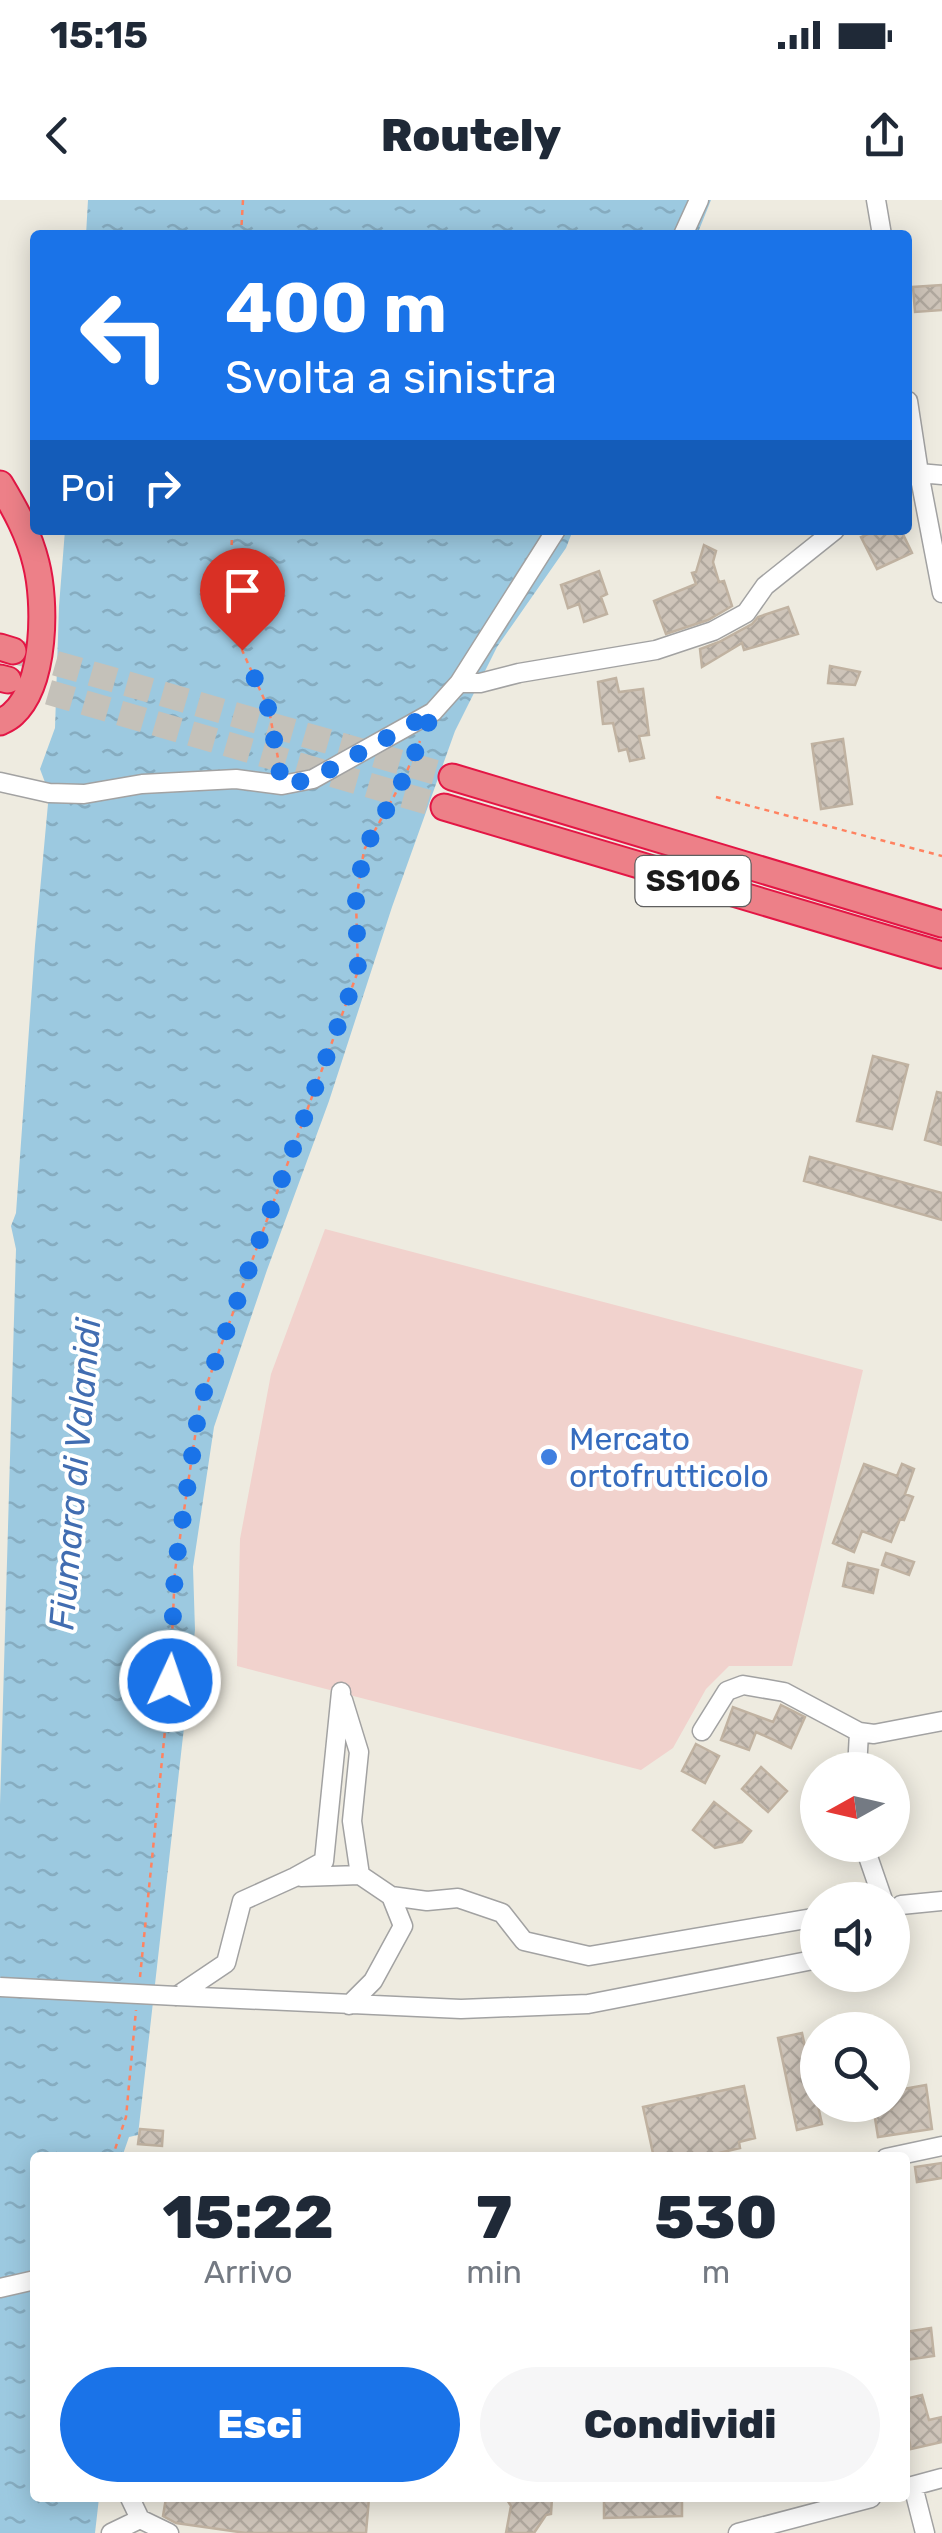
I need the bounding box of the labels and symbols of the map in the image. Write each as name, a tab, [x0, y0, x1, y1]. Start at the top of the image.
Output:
pin	[200, 548, 285, 651]
road number: SS106	[636, 856, 750, 906]
water label: Fiumara di Valanidi	[40, 1315, 110, 1632]
place label: Mercato ortofrutticolo	[569, 1420, 769, 1495]
marker: Mercato ortofrutticolo	[538, 1446, 560, 1468]
position arrow	[118, 1629, 222, 1733]
north arrow	[800, 1752, 910, 1862]

